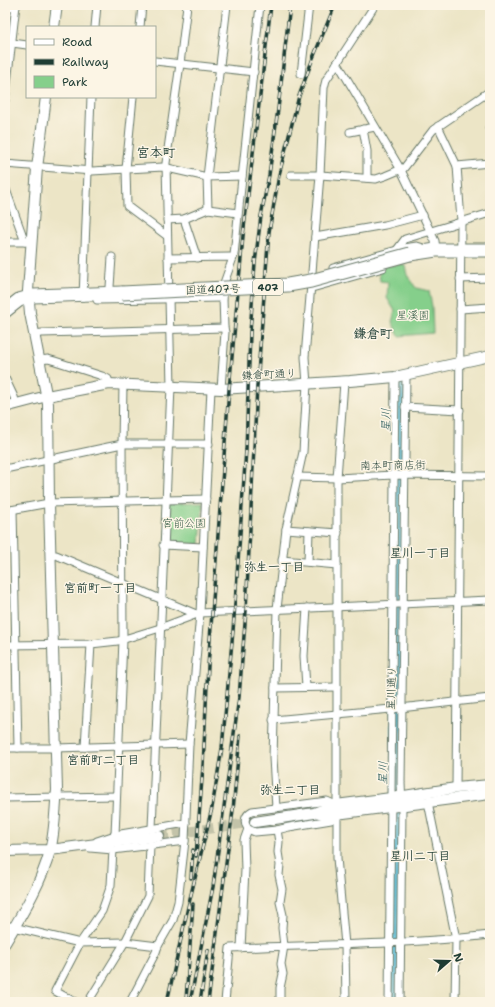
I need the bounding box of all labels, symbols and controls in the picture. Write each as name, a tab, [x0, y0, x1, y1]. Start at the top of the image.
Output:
legend	[26, 26, 156, 98]
text: Road	[62, 34, 93, 50]
text: Railway	[62, 54, 109, 70]
text: Park	[62, 74, 88, 90]
district label: 宮本町	[136, 144, 176, 161]
road number: 407	[253, 279, 283, 295]
street label: 国道407号	[185, 281, 241, 298]
park label: 星溪園	[397, 308, 430, 323]
district label: 鎌倉町	[353, 325, 393, 342]
street label: 鎌倉町通り	[241, 366, 297, 383]
water label: 星川	[378, 408, 394, 432]
street label: 南本町商店街	[360, 457, 426, 474]
park label: 宮前公園	[162, 516, 206, 531]
district label: 星川一丁目	[390, 545, 450, 561]
district label: 弥生一丁目	[244, 559, 304, 575]
district label: 宮前町一丁目	[64, 580, 136, 596]
street label: 星川通り	[384, 666, 399, 710]
district label: 宮前町二丁目	[67, 752, 139, 768]
water label: 星川	[375, 761, 391, 785]
district label: 弥生二丁目	[260, 782, 320, 798]
district label: 星川二丁目	[390, 848, 450, 864]
north arrow	[429, 941, 469, 981]
text: N	[449, 951, 467, 965]

